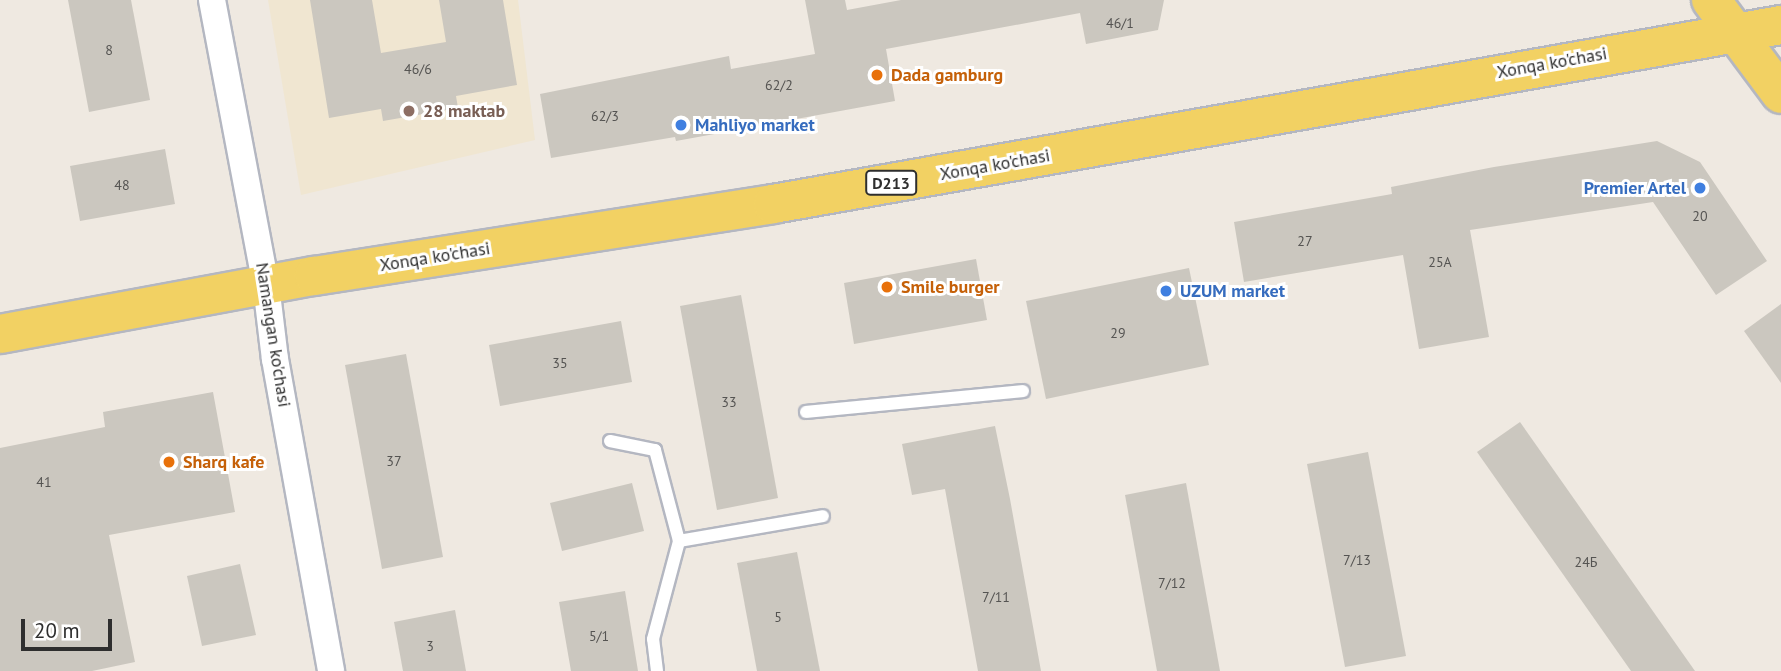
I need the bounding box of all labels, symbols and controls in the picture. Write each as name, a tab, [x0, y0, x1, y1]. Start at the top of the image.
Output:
house number: 46/1	[1106, 15, 1134, 31]
house number: 8	[105, 42, 113, 58]
street label: Xonqa ko'chasi	[1495, 43, 1609, 83]
house number: 46/6	[404, 61, 432, 77]
place label: Dada gamburg	[891, 64, 1003, 86]
marker: Dada gamburg	[869, 67, 885, 83]
house number: 62/2	[765, 77, 793, 93]
place label: 28 maktab	[423, 100, 505, 122]
marker: 28 maktab	[401, 103, 417, 119]
house number: 62/3	[591, 108, 619, 124]
place label: Mahliyo market	[695, 114, 815, 136]
marker: Mahliyo market	[673, 117, 689, 133]
street label: Xonqa ko'chasi	[938, 145, 1052, 185]
road number: D213	[865, 170, 917, 196]
house number: 48	[114, 177, 130, 193]
place label: Premier Artel	[1583, 177, 1686, 199]
marker: Premier Artel	[1692, 180, 1708, 196]
house number: 20	[1692, 208, 1708, 224]
house number: 27	[1297, 233, 1313, 249]
street label: Xonqa ko'chasi	[378, 238, 492, 276]
house number: 25A	[1428, 254, 1452, 270]
street label: Namangan ko'chasi	[251, 261, 295, 409]
place label: Smile burger	[901, 276, 1000, 298]
marker: Smile burger	[879, 279, 895, 295]
place label: UZUM market	[1180, 280, 1285, 302]
marker: UZUM market	[1158, 283, 1174, 299]
house number: 29	[1110, 325, 1126, 341]
house number: 35	[552, 355, 568, 371]
house number: 33	[721, 394, 737, 410]
place label: Sharq kafe	[183, 451, 264, 473]
house number: 37	[386, 453, 402, 469]
marker: Sharq kafe	[161, 454, 177, 470]
house number: 41	[36, 474, 52, 490]
house number: 7/13	[1343, 552, 1371, 568]
house number: 24Б	[1575, 554, 1597, 570]
house number: 7/12	[1158, 575, 1186, 591]
house number: 7/11	[982, 589, 1010, 605]
scale bar	[24, 604, 116, 648]
house number: 5	[774, 609, 782, 625]
text: 20 m	[34, 617, 80, 644]
house number: 5/1	[589, 628, 609, 644]
house number: 3	[426, 638, 434, 654]

